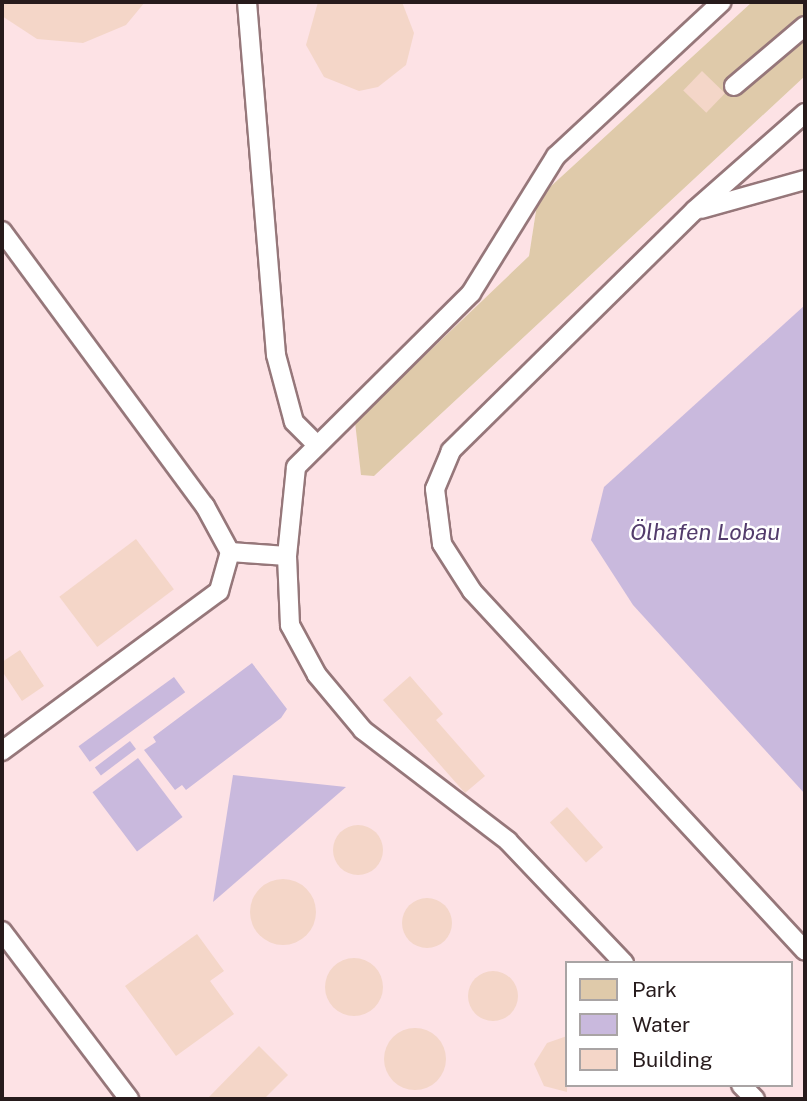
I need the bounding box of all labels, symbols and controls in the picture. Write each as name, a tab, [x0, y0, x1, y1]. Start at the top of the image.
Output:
water label: Ölhafen Lobau	[630, 518, 780, 546]
legend	[566, 961, 793, 1087]
text: Park	[632, 977, 677, 1002]
text: Water	[632, 1012, 690, 1037]
text: Building	[632, 1047, 713, 1072]

